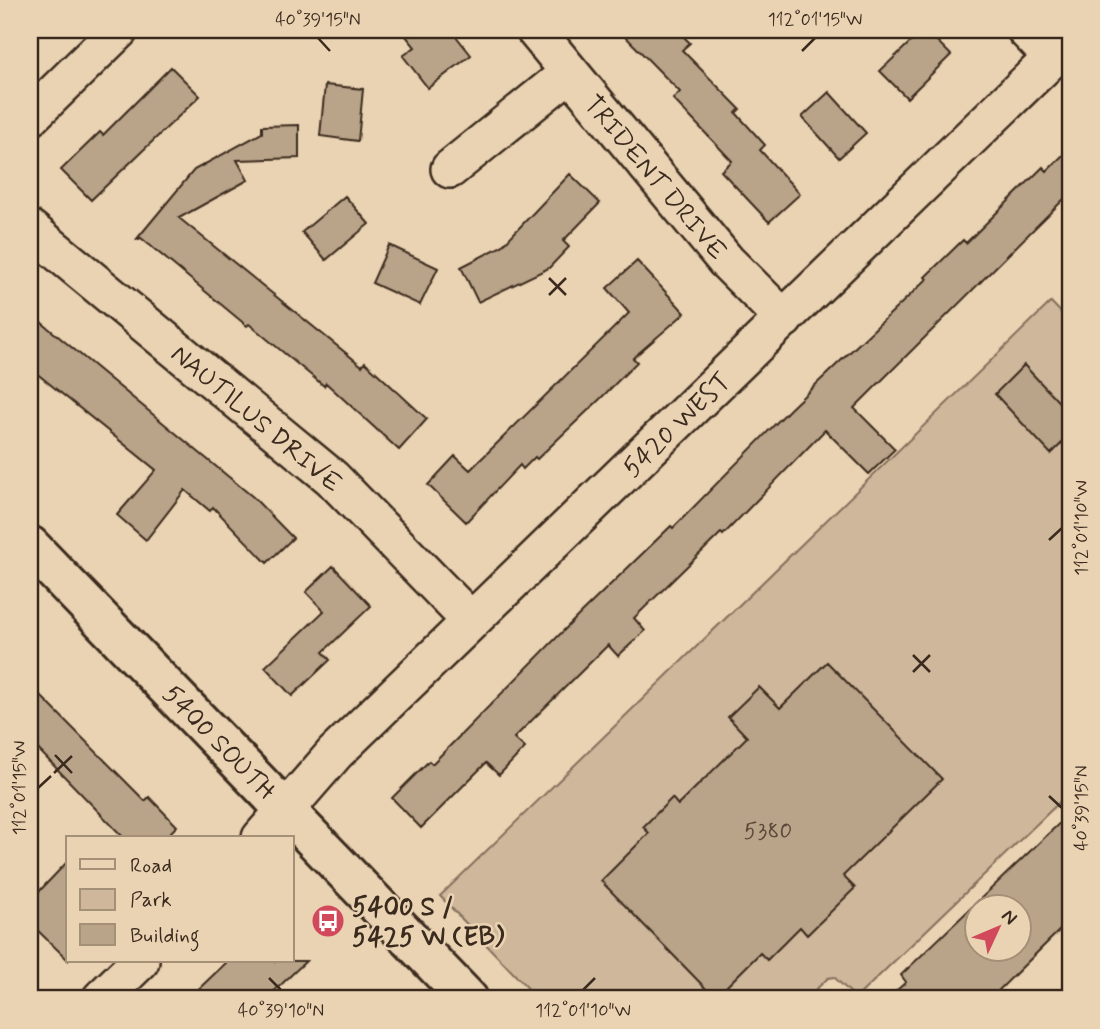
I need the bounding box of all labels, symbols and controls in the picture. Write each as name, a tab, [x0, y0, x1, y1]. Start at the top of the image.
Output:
text: 40°39'15"N	[275, 8, 361, 32]
text: 112°01'15"W	[768, 8, 862, 32]
street label: TRIDENT DRIVE	[575, 89, 734, 268]
street label: NAUTILUS DRIVE	[163, 338, 348, 501]
street label: 5420 WEST	[616, 365, 739, 486]
text: 112°01'10"W	[1070, 480, 1094, 576]
street label: 5400 SOUTH	[155, 678, 283, 809]
text: 112°01'15"W	[8, 741, 32, 835]
text: 40°39'15"N	[1070, 765, 1094, 851]
house number: 5380	[744, 817, 792, 847]
legend	[66, 836, 294, 962]
text: Road	[130, 852, 172, 880]
text: Park	[130, 886, 172, 914]
place label: 5400 S / 5425 W (EB)	[352, 891, 505, 955]
north arrow	[964, 892, 1034, 962]
bus stop icon: 5400 S / 5425 W (EB)	[309, 902, 347, 940]
text: N	[996, 904, 1023, 930]
text: Building	[130, 922, 200, 952]
text: 40°39'10"N	[238, 999, 324, 1023]
text: 112°01'10"W	[535, 999, 631, 1023]

